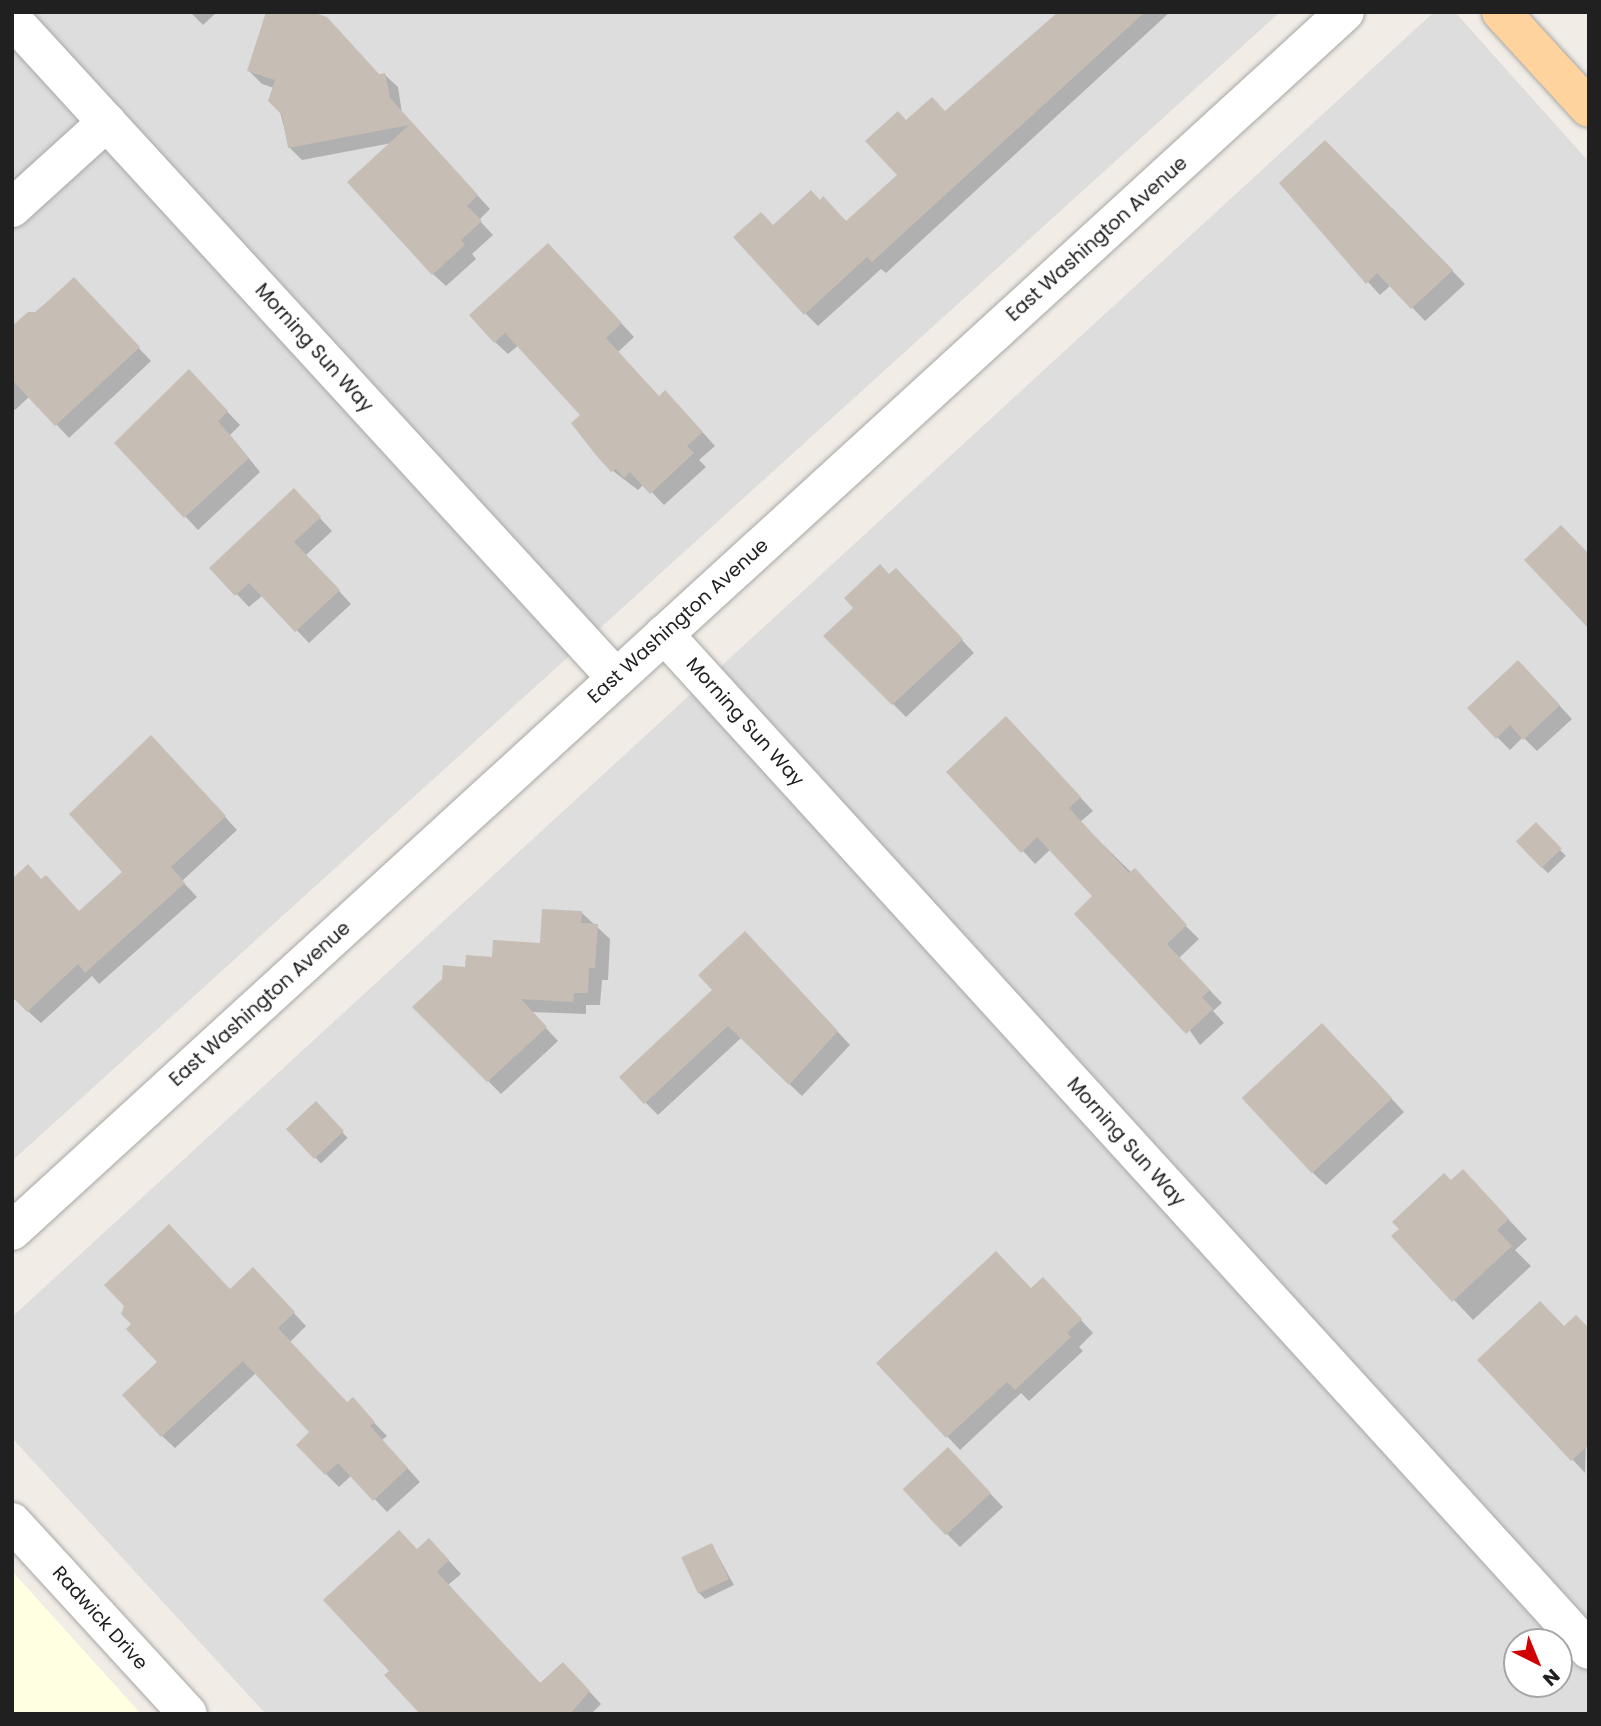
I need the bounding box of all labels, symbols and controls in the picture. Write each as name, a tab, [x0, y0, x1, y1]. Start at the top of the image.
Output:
street label: East Washington Avenue	[1002, 152, 1192, 326]
street label: Morning Sun Way	[250, 279, 378, 417]
street label: East Washington Avenue	[583, 534, 773, 708]
street label: Morning Sun Way	[681, 653, 809, 791]
street label: East Washington Avenue	[165, 917, 355, 1091]
street label: Morning Sun Way	[1062, 1073, 1190, 1211]
street label: Radwick Drive	[48, 1562, 152, 1674]
north arrow	[1503, 1628, 1573, 1698]
text: N	[1537, 1663, 1566, 1692]

